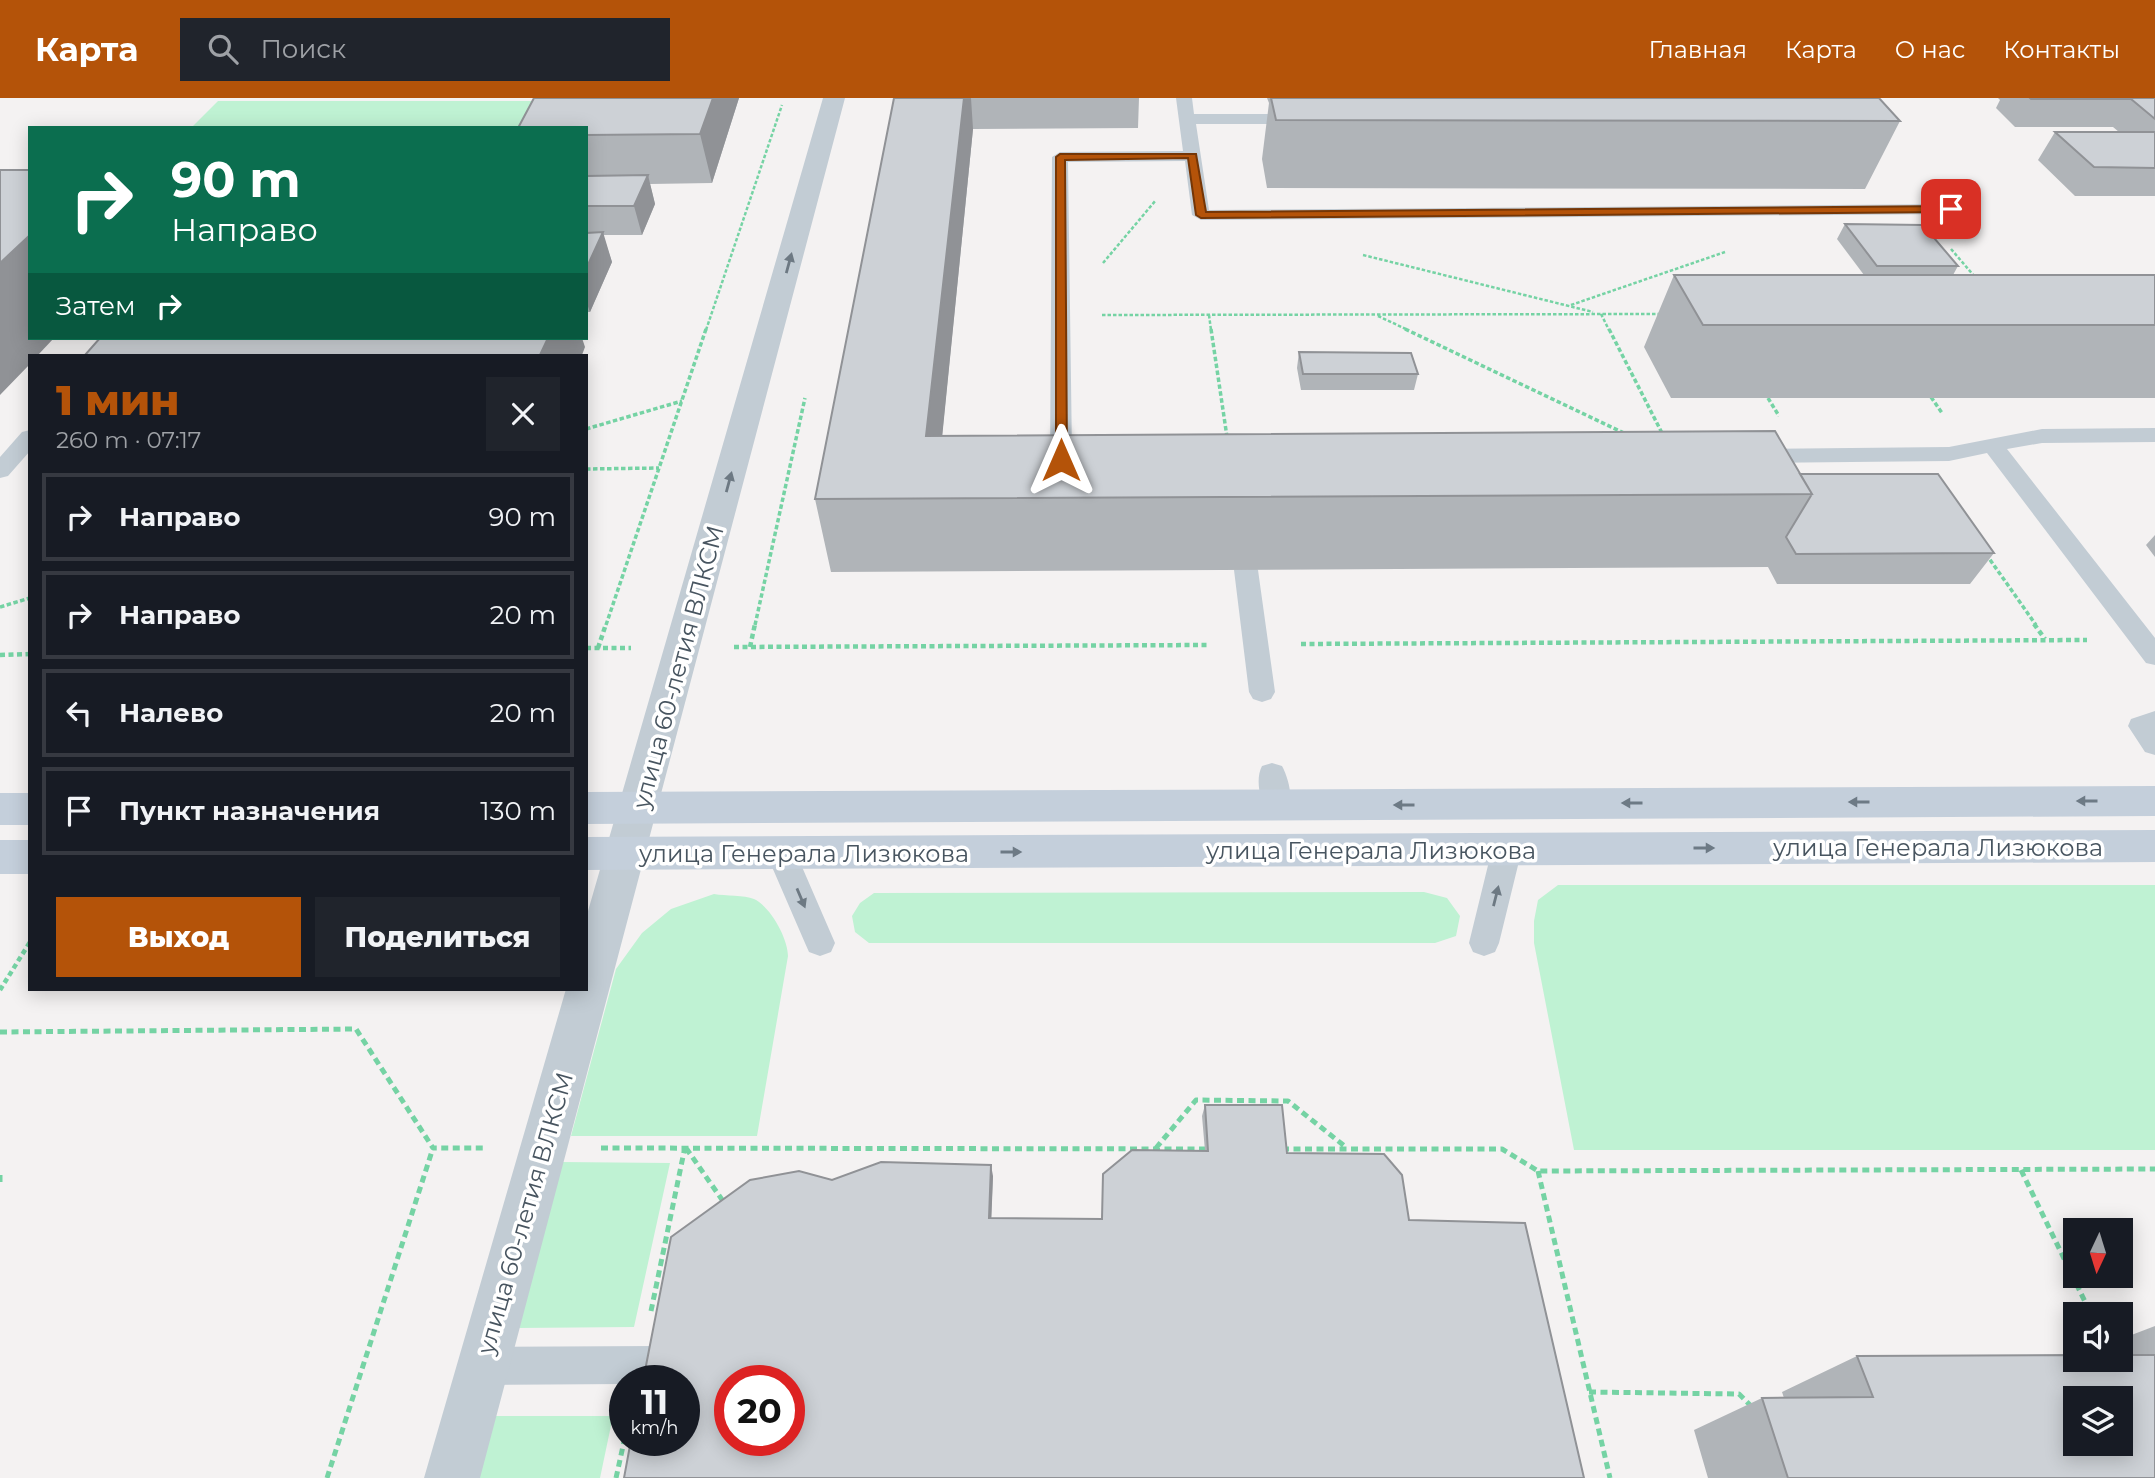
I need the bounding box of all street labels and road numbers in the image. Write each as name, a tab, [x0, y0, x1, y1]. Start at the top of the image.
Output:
street label: улица 60-летия ВЛКСМ	[626, 522, 730, 813]
street label: улица Генерала Лизюкова	[1772, 833, 2103, 862]
street label: улица Генерала Лизюкова	[1205, 836, 1536, 865]
street label: улица Генерала Лизюкова	[638, 839, 969, 868]
street label: улица 60-летия ВЛКСМ	[471, 1069, 579, 1358]

